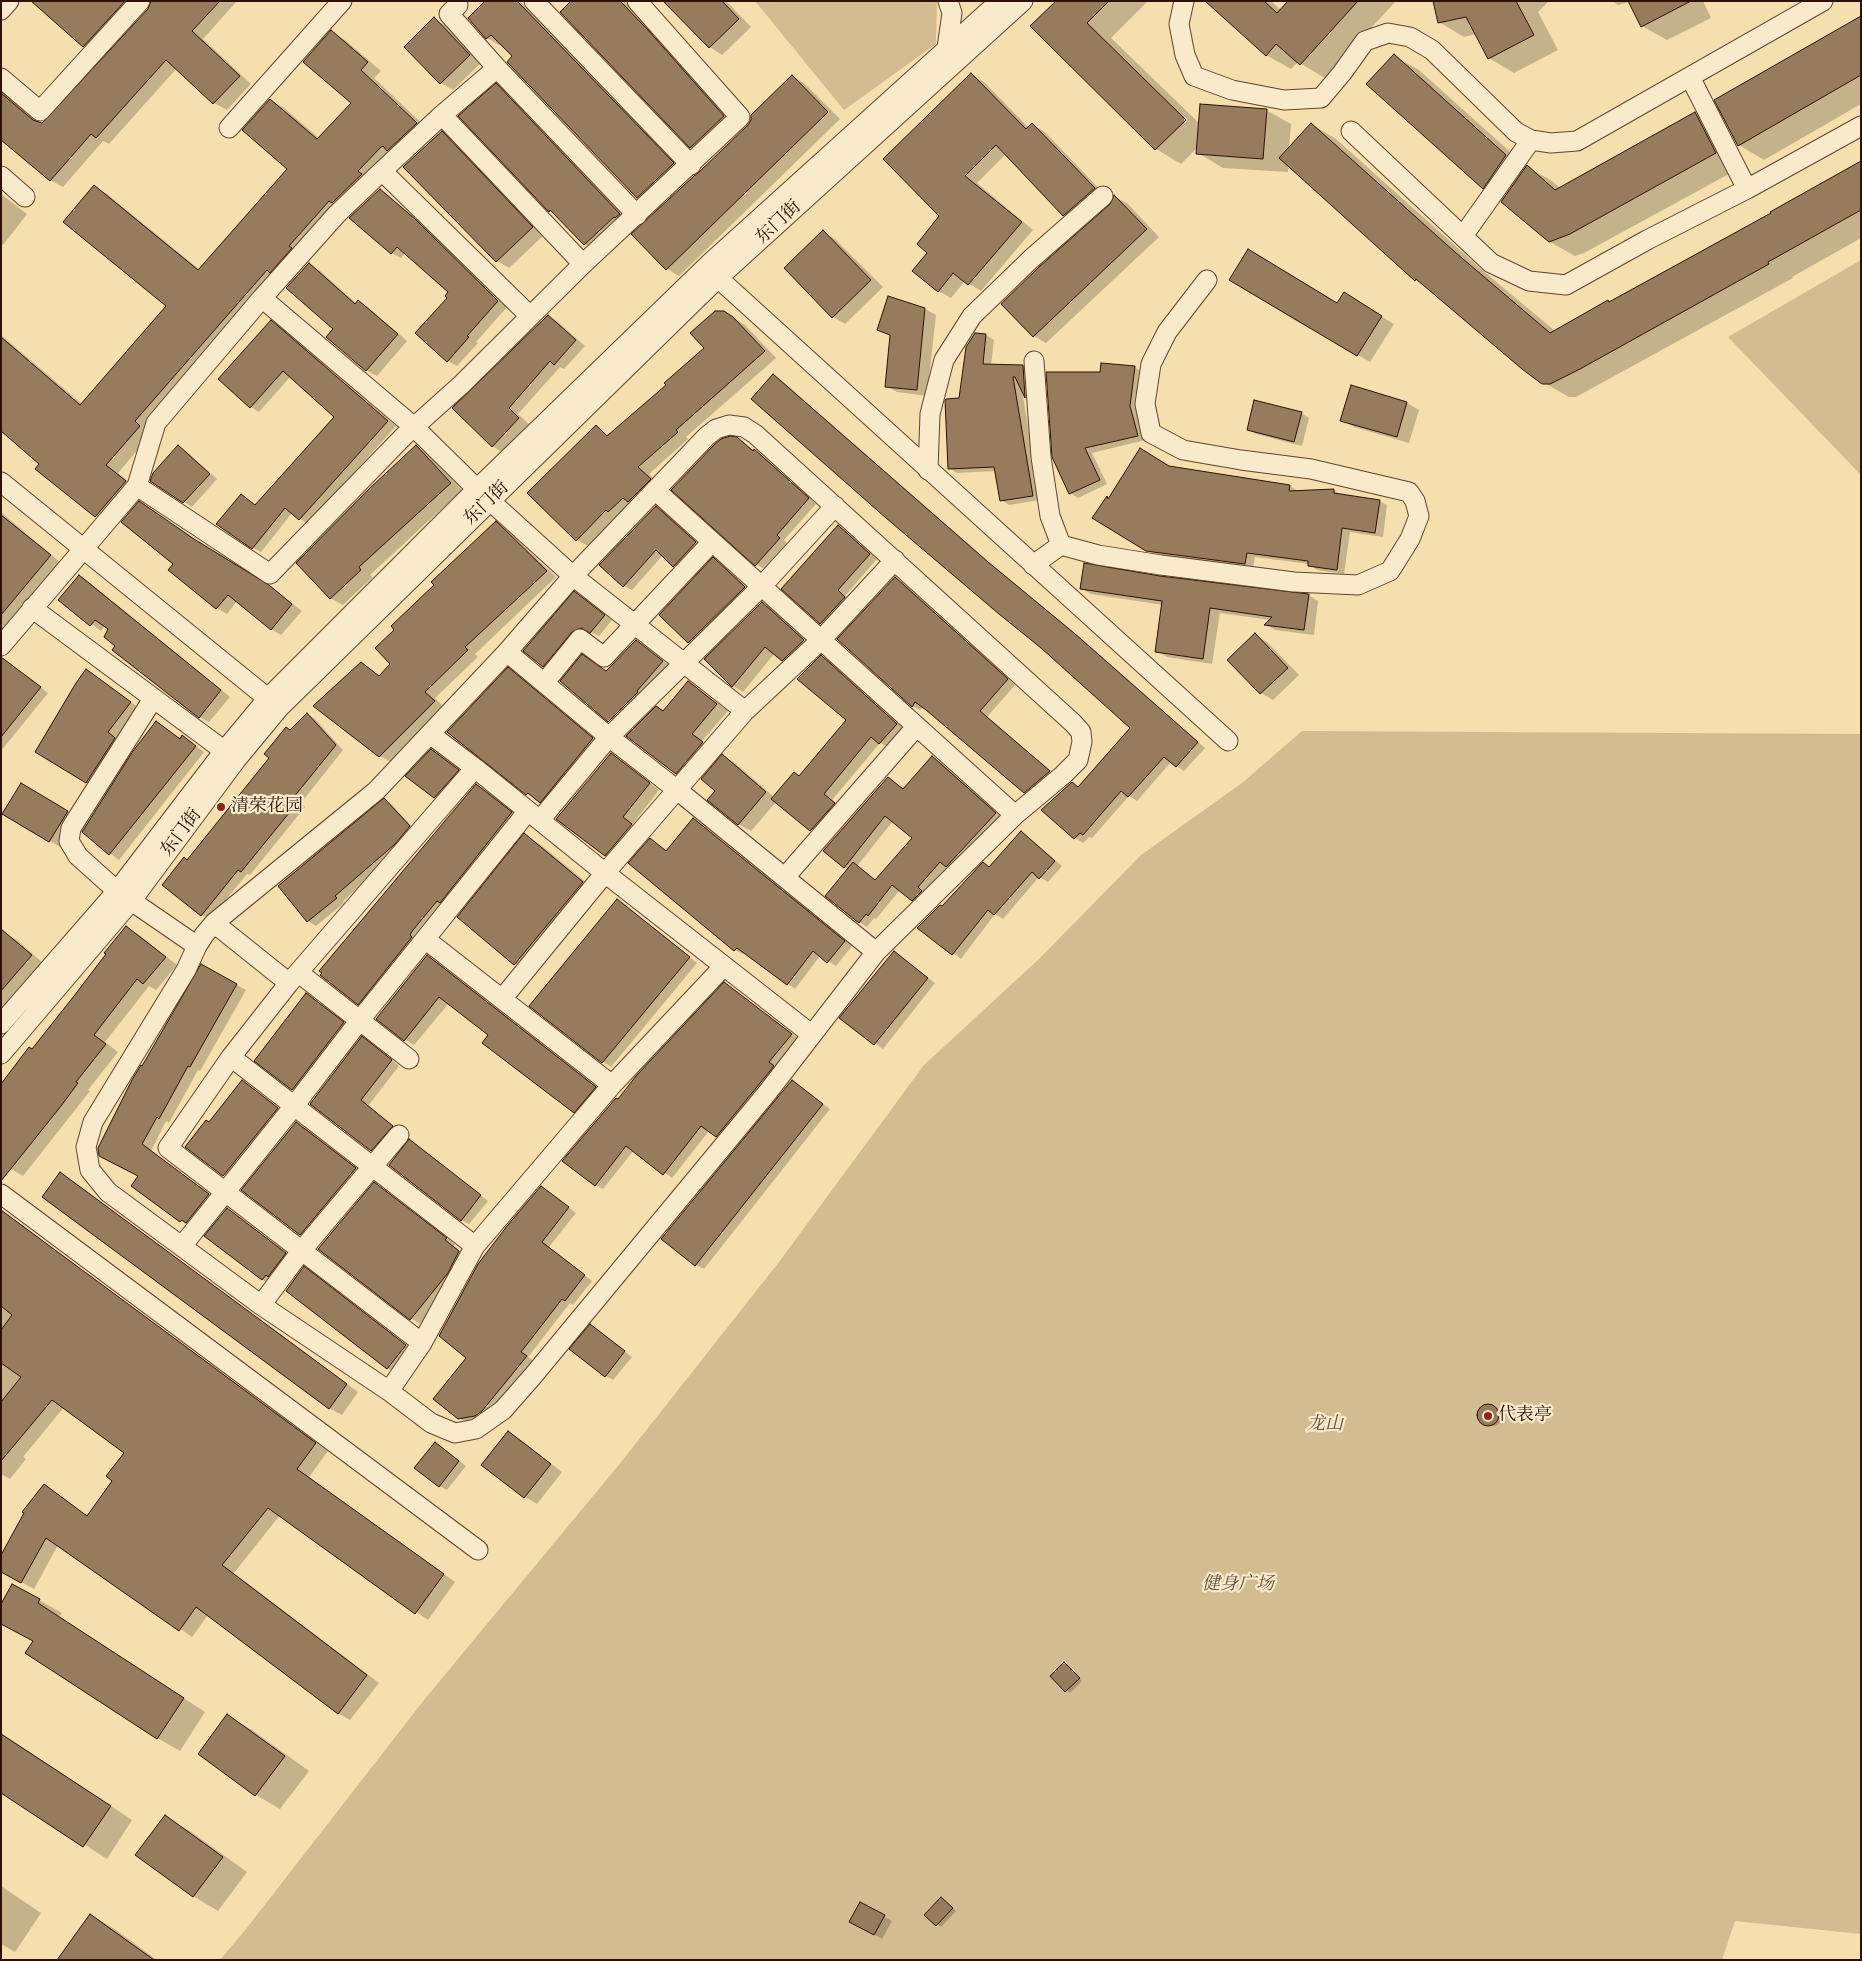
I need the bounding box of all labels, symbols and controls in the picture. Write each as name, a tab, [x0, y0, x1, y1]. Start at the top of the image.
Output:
street label: 东门街	[752, 197, 806, 249]
street label: 东门街	[460, 477, 514, 531]
place label: 清荣花园	[231, 796, 303, 818]
marker: 清荣花园	[215, 801, 227, 813]
street label: 东门街	[157, 805, 207, 861]
place label: 代表亭	[1498, 1405, 1552, 1427]
marker: 代表亭	[1482, 1410, 1494, 1422]
park label: 龙山	[1307, 1414, 1343, 1436]
park label: 健身广场	[1202, 1574, 1274, 1596]

